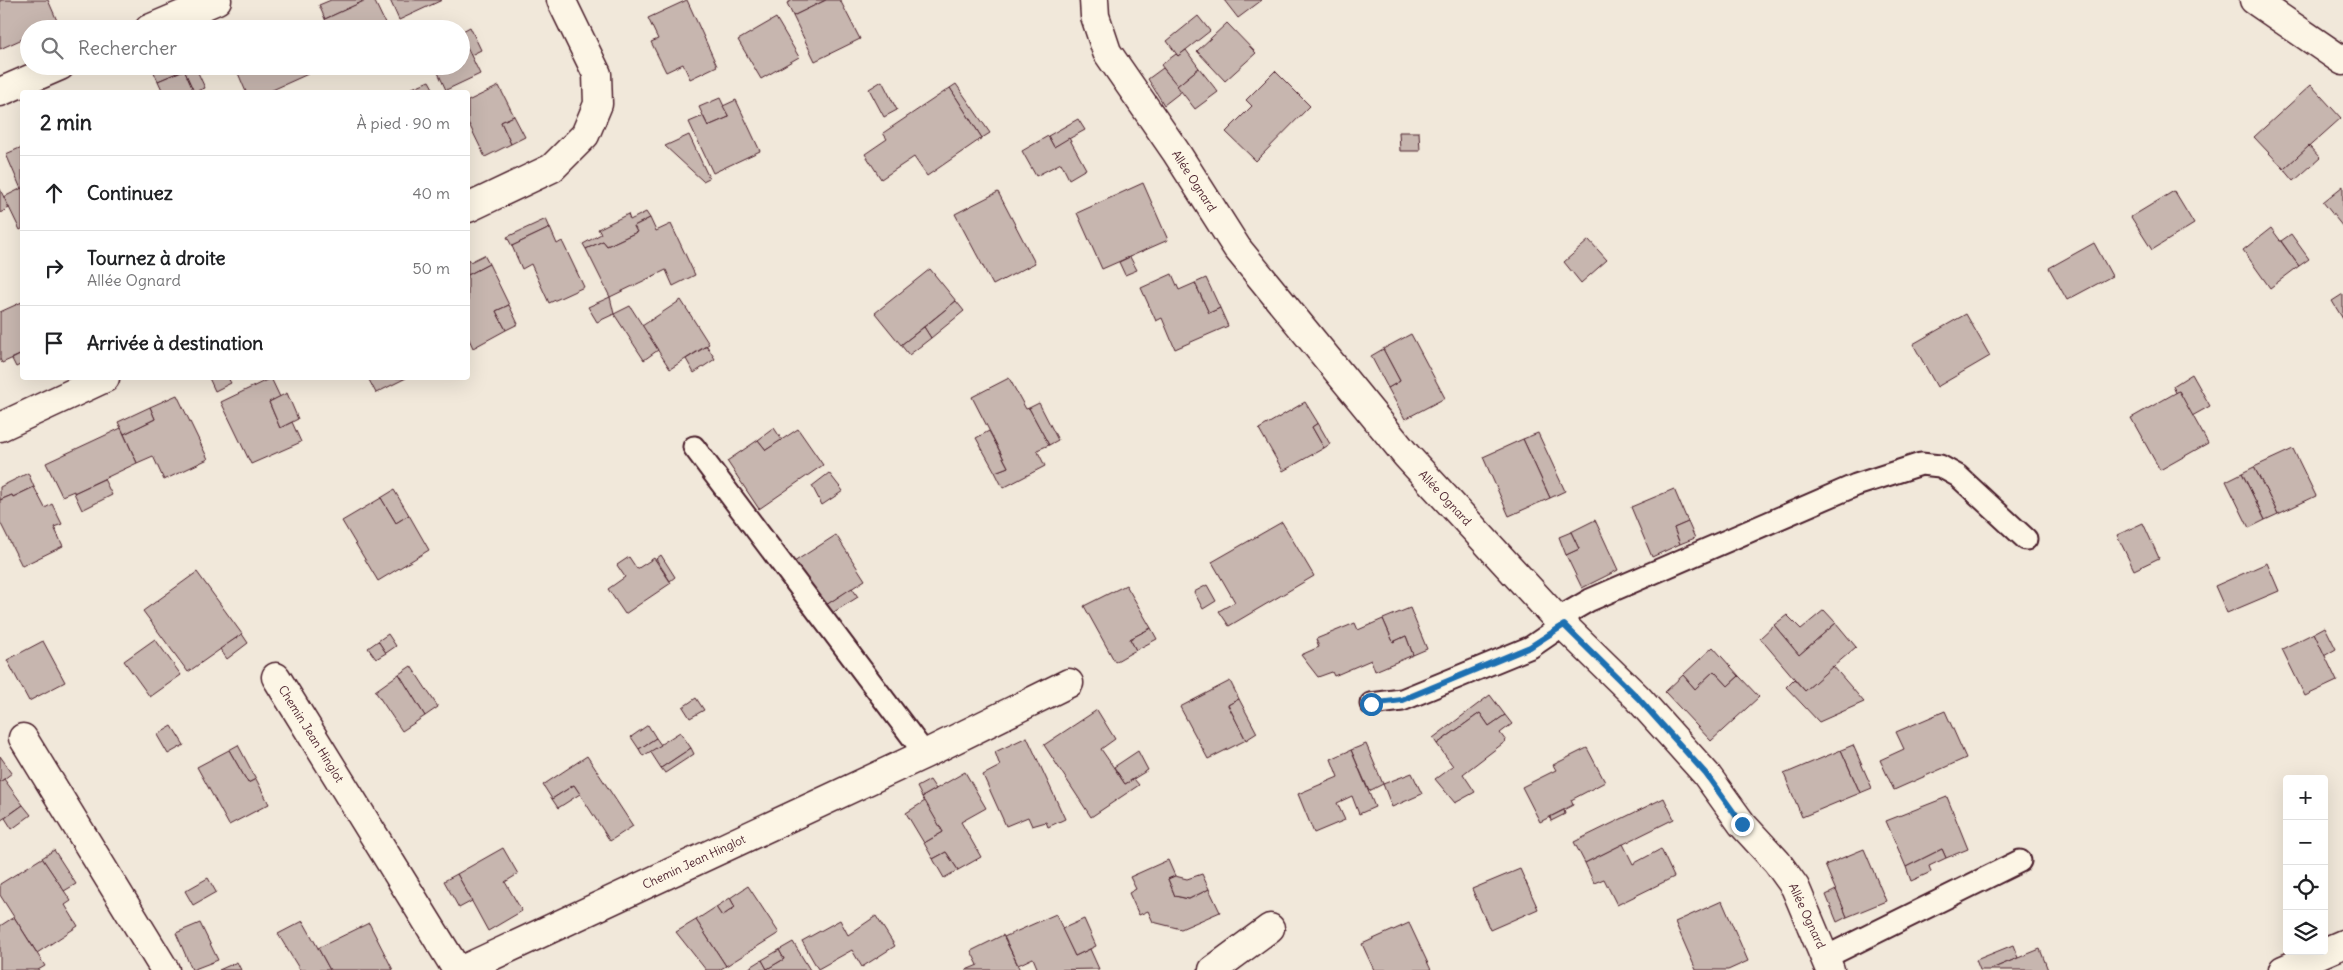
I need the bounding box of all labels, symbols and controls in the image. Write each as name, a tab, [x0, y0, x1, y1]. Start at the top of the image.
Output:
search box	[20, 20, 470, 75]
icon: search	[38, 34, 66, 62]
text: Rechercher	[78, 36, 177, 60]
text: 2 min	[40, 109, 92, 136]
text: À pied · 90 m	[356, 113, 450, 133]
street label: Allée Ognard	[1169, 147, 1220, 214]
icon: ahead	[40, 179, 68, 207]
text: Continuez	[87, 181, 173, 205]
text: 40 m	[412, 183, 450, 203]
text: Tournez à droite	[87, 246, 226, 270]
icon: right	[40, 254, 68, 282]
text: 50 m	[412, 258, 450, 278]
text: Allée Ognard	[87, 270, 181, 290]
icon: arrive	[40, 329, 68, 357]
text: Arrivée à destination	[87, 331, 263, 355]
street label: Allée Ognard	[1416, 467, 1475, 529]
street label: Chemin Jean Hinglot	[275, 682, 347, 785]
route start	[1360, 693, 1383, 716]
map controls	[2283, 775, 2328, 955]
button: +	[2283, 775, 2328, 820]
route end	[1731, 813, 1754, 836]
button: −	[2283, 820, 2328, 865]
street label: Chemin Jean Hinglot	[640, 831, 748, 892]
button: locate	[2283, 865, 2328, 910]
street label: Allée Ognard	[1786, 881, 1829, 951]
button: layers	[2283, 910, 2328, 955]

